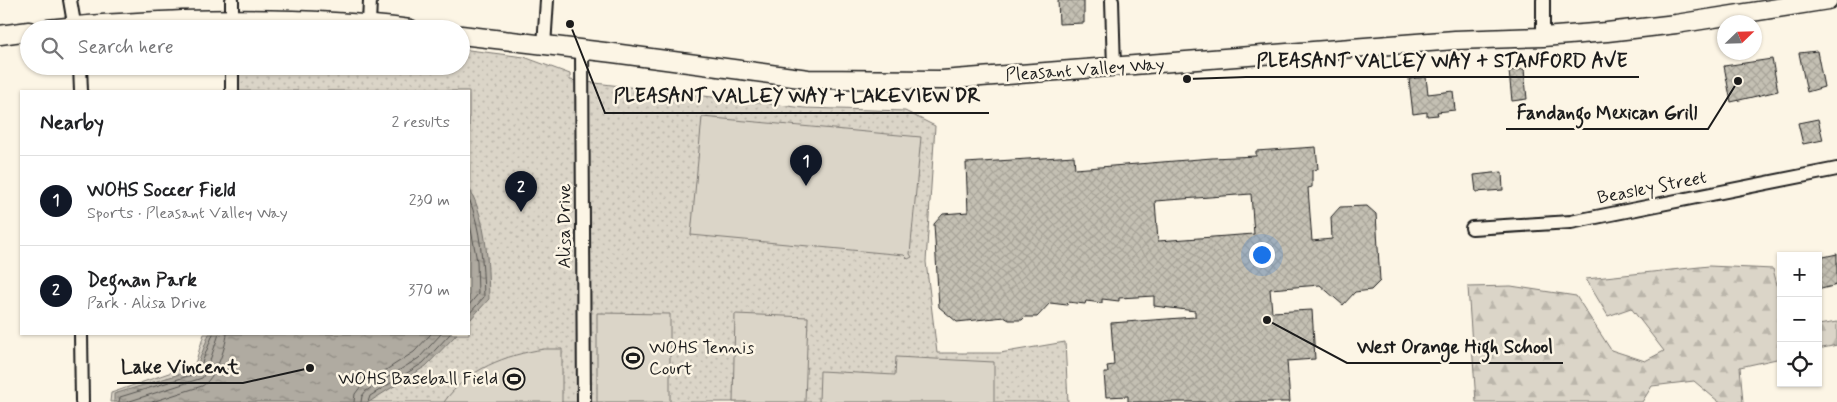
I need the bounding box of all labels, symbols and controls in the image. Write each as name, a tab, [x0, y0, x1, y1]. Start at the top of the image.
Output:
north arrow	[1717, 15, 1762, 60]
search box	[20, 20, 470, 75]
icon: search	[38, 34, 66, 62]
text: Search here	[78, 35, 174, 60]
callout: PLEASANT VALLEY WAY + STANFORD AVE	[1246, 43, 1639, 77]
text: PLEASANT VALLEY WAY + STANFORD AVE	[1257, 49, 1627, 74]
street label: Pleasant Valley Way	[1004, 52, 1166, 88]
callout: PLEASANT VALLEY WAY + LAKEVIEW DR	[605, 79, 989, 113]
text: PLEASANT VALLEY WAY + LAKEVIEW DR	[614, 84, 981, 109]
callout: Fandango Mexican Grill	[1506, 95, 1708, 129]
text: Fandango Mexican Grill	[1517, 101, 1697, 129]
text: Nearby	[40, 109, 104, 137]
text: 2 results	[392, 112, 450, 133]
pin: 1	[790, 145, 822, 186]
street label: Beasley Street	[1595, 166, 1709, 210]
pin: 2	[505, 171, 537, 212]
text: WOHS Soccer Field	[87, 178, 236, 203]
street label: Alisa Drive	[553, 183, 577, 269]
text: 1	[52, 190, 60, 211]
text: 230 m	[409, 190, 450, 211]
text: Sports · Pleasant Valley Way	[87, 203, 288, 224]
your location	[1249, 242, 1275, 268]
map controls	[1777, 252, 1822, 387]
button: +	[1777, 252, 1822, 297]
text: Degnan Park	[87, 268, 197, 293]
text: 2	[52, 280, 60, 301]
text: 370 m	[408, 280, 450, 301]
text: Park · Alisa Drive	[87, 293, 207, 314]
button: −	[1777, 297, 1822, 342]
callout: West Orange High School	[1347, 329, 1563, 363]
text: West Orange High School	[1356, 335, 1553, 363]
place label: WOHS Tennis Court	[649, 336, 754, 381]
button: locate	[1777, 342, 1822, 387]
sports icon: WOHS Tennis Court	[621, 346, 645, 370]
callout: Lake Vincent	[117, 349, 243, 383]
text: Lake Vincent	[121, 355, 240, 380]
place label: WOHS Baseball Field	[338, 367, 498, 391]
sports icon: WOHS Baseball Field	[502, 367, 526, 391]

